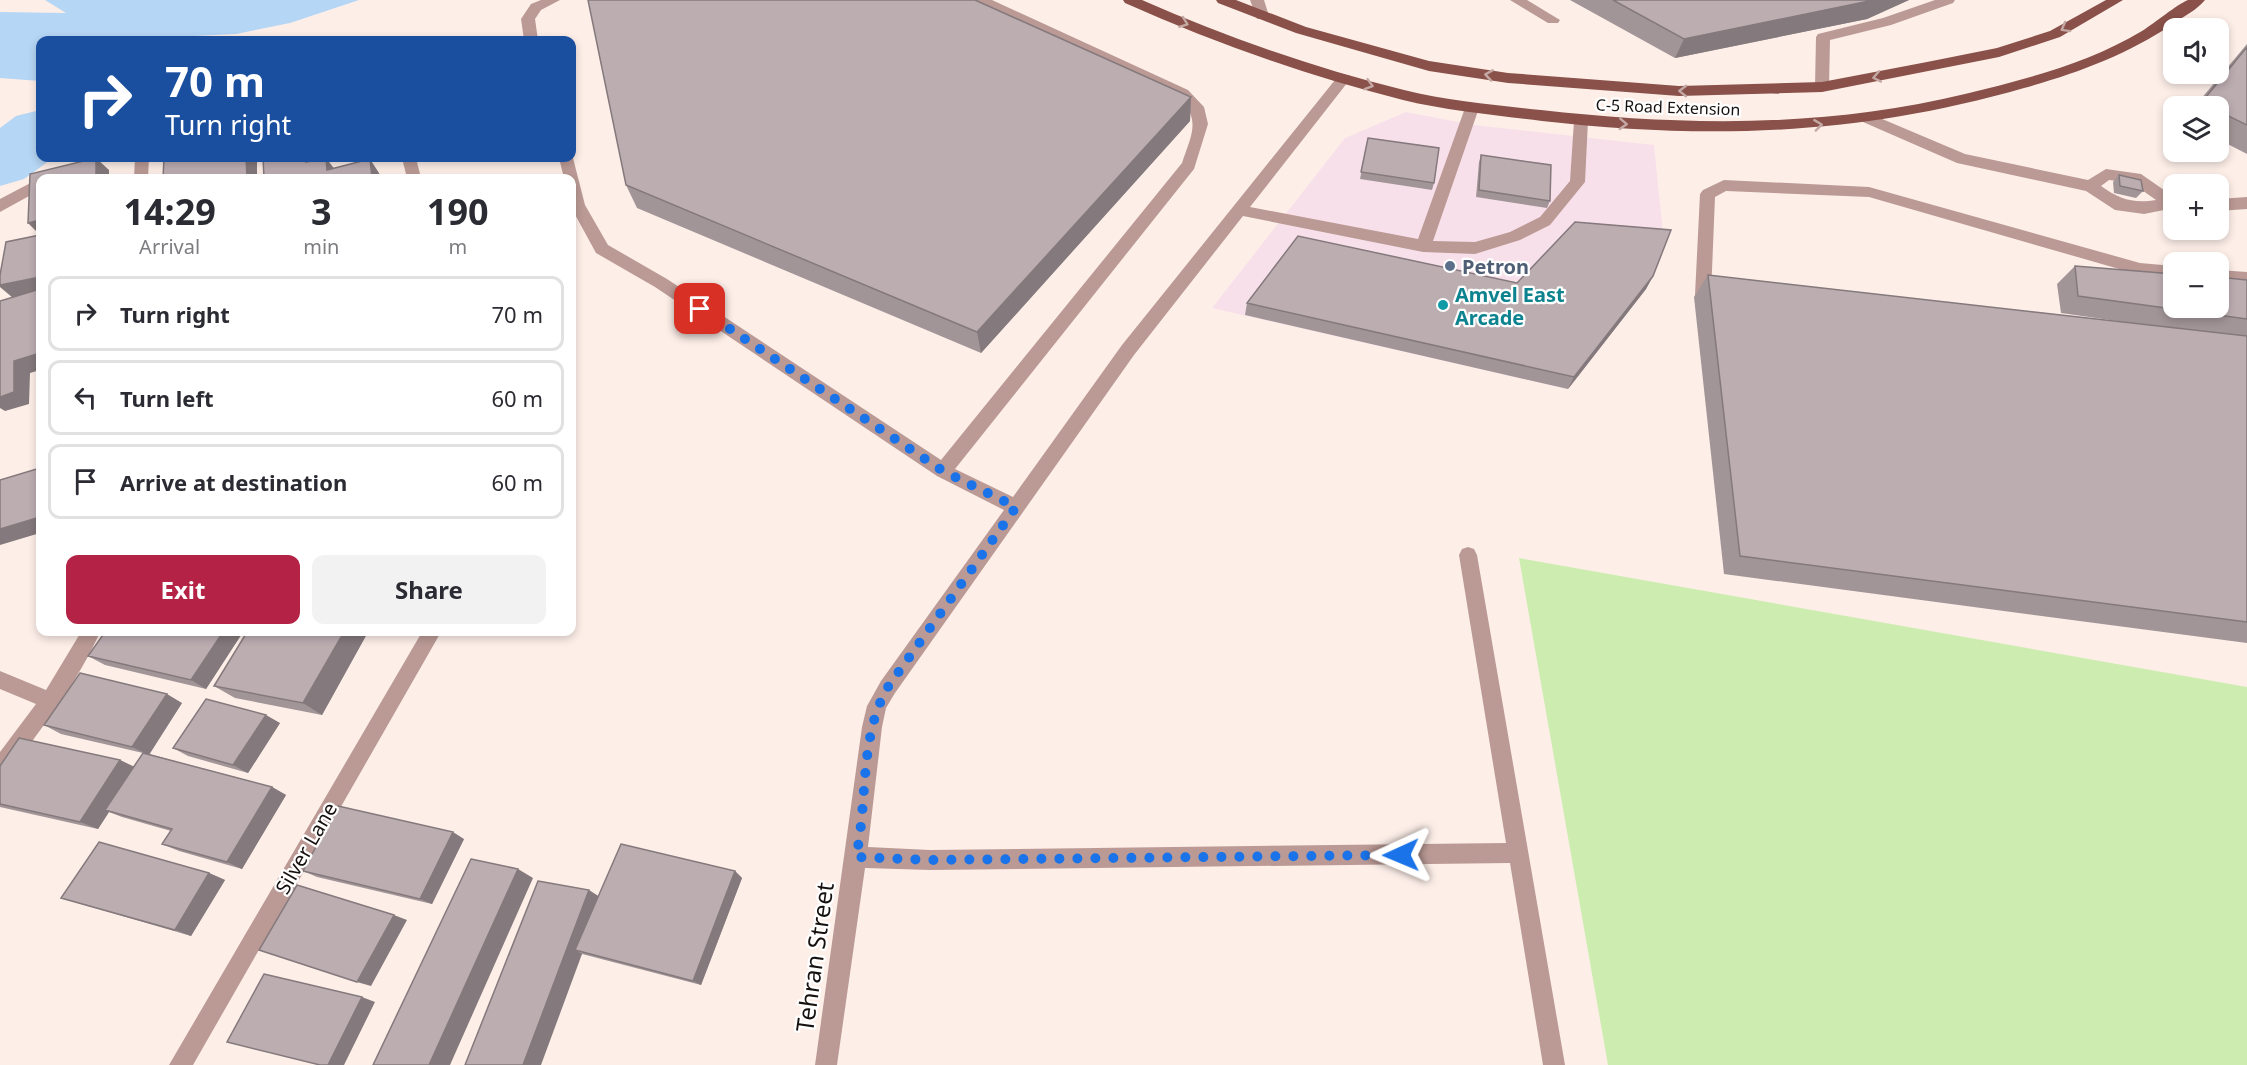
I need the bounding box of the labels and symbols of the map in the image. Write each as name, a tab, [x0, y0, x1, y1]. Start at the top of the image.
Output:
one-way arrow	[1178, 15, 1189, 28]
one-way arrow	[2061, 21, 2071, 32]
one-way arrow	[1484, 70, 1493, 82]
one-way arrow	[1872, 70, 1881, 82]
one-way arrow	[1364, 77, 1374, 90]
one-way arrow	[1678, 85, 1687, 97]
street label: C-5 Road Extension	[1595, 93, 1741, 121]
one-way arrow	[1619, 117, 1628, 130]
one-way arrow	[1814, 119, 1823, 131]
place label: Petron	[1462, 253, 1529, 280]
marker: Petron	[1443, 259, 1457, 273]
place label: Amvel East Arcade	[1455, 281, 1565, 331]
pin	[674, 283, 725, 334]
marker: Amvel East Arcade	[1436, 298, 1450, 312]
street label: Silver Lane	[269, 797, 343, 899]
position arrow	[1369, 823, 1433, 887]
street label: Tehran Street	[787, 880, 841, 1034]

